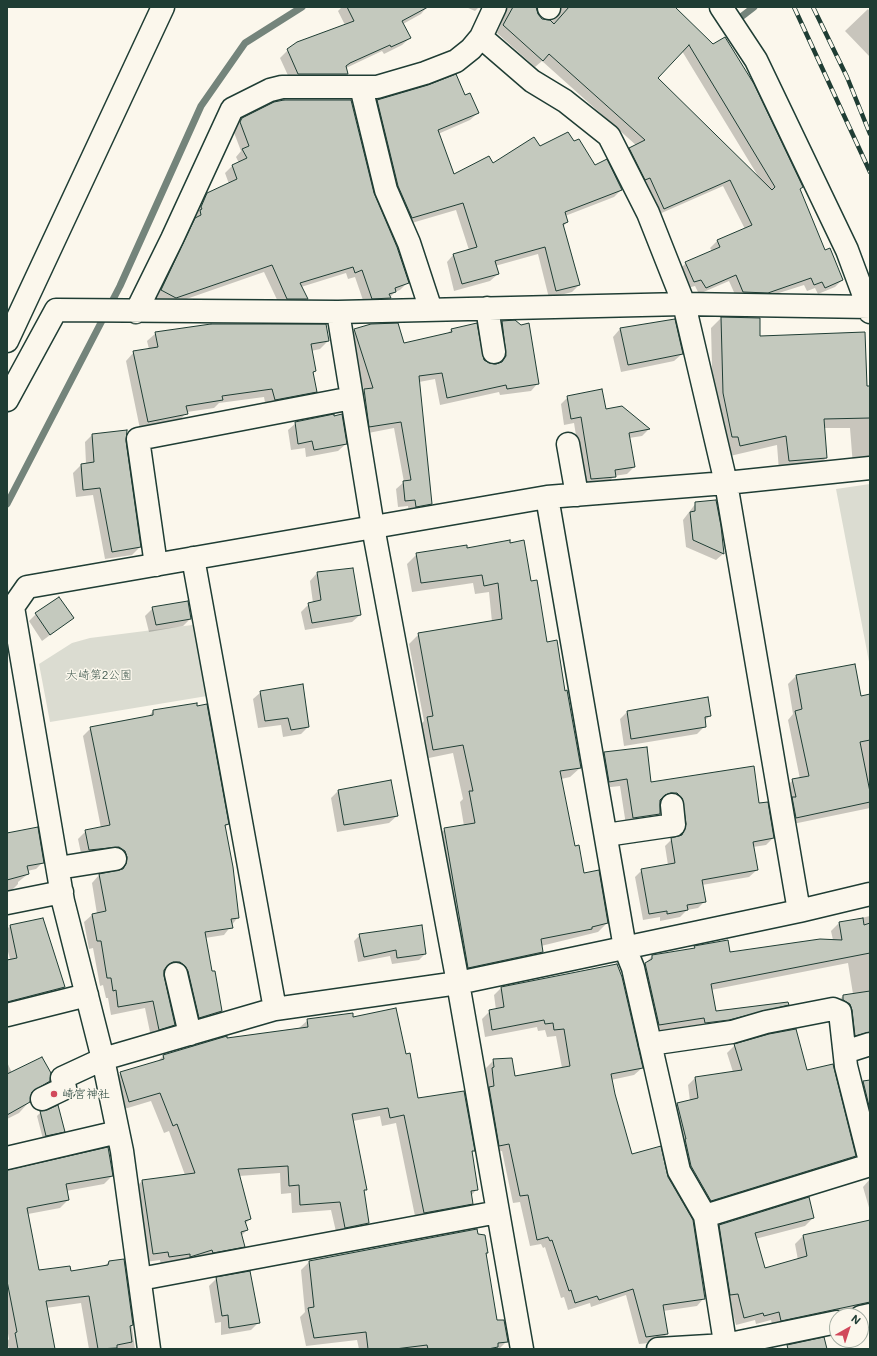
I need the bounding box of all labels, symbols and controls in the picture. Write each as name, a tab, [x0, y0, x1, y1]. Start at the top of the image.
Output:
park label: 大崎第2公園	[66, 668, 132, 682]
place label: 崎宮神社	[62, 1087, 110, 1101]
marker: 崎宮神社	[49, 1089, 59, 1099]
north arrow	[829, 1308, 869, 1348]
text: N	[848, 1311, 864, 1328]

